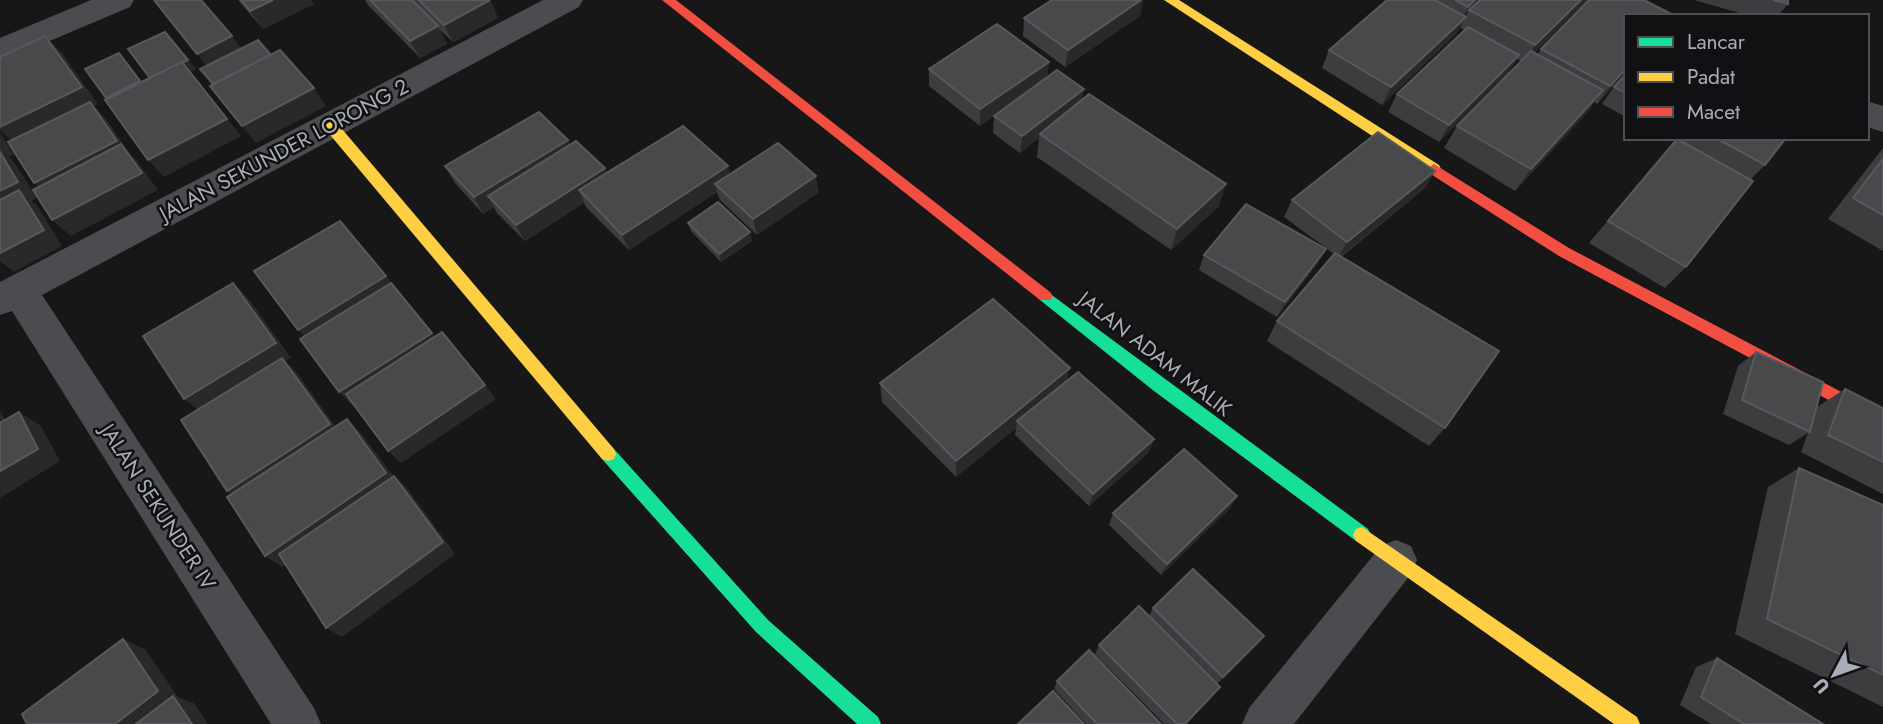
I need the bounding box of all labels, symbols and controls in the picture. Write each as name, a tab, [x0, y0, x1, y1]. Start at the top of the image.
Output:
legend	[1624, 14, 1869, 140]
text: Lancar	[1687, 27, 1746, 57]
text: Padat	[1687, 62, 1735, 92]
street label: JALAN SEKUNDER LORONG 2	[151, 71, 414, 230]
text: Macet	[1687, 97, 1740, 127]
street label: JALAN ADAM MALIK	[1070, 283, 1238, 424]
street label: JALAN SEKUNDER IV	[91, 416, 223, 596]
north arrow	[1799, 640, 1869, 710]
text: U	[1807, 672, 1836, 700]

